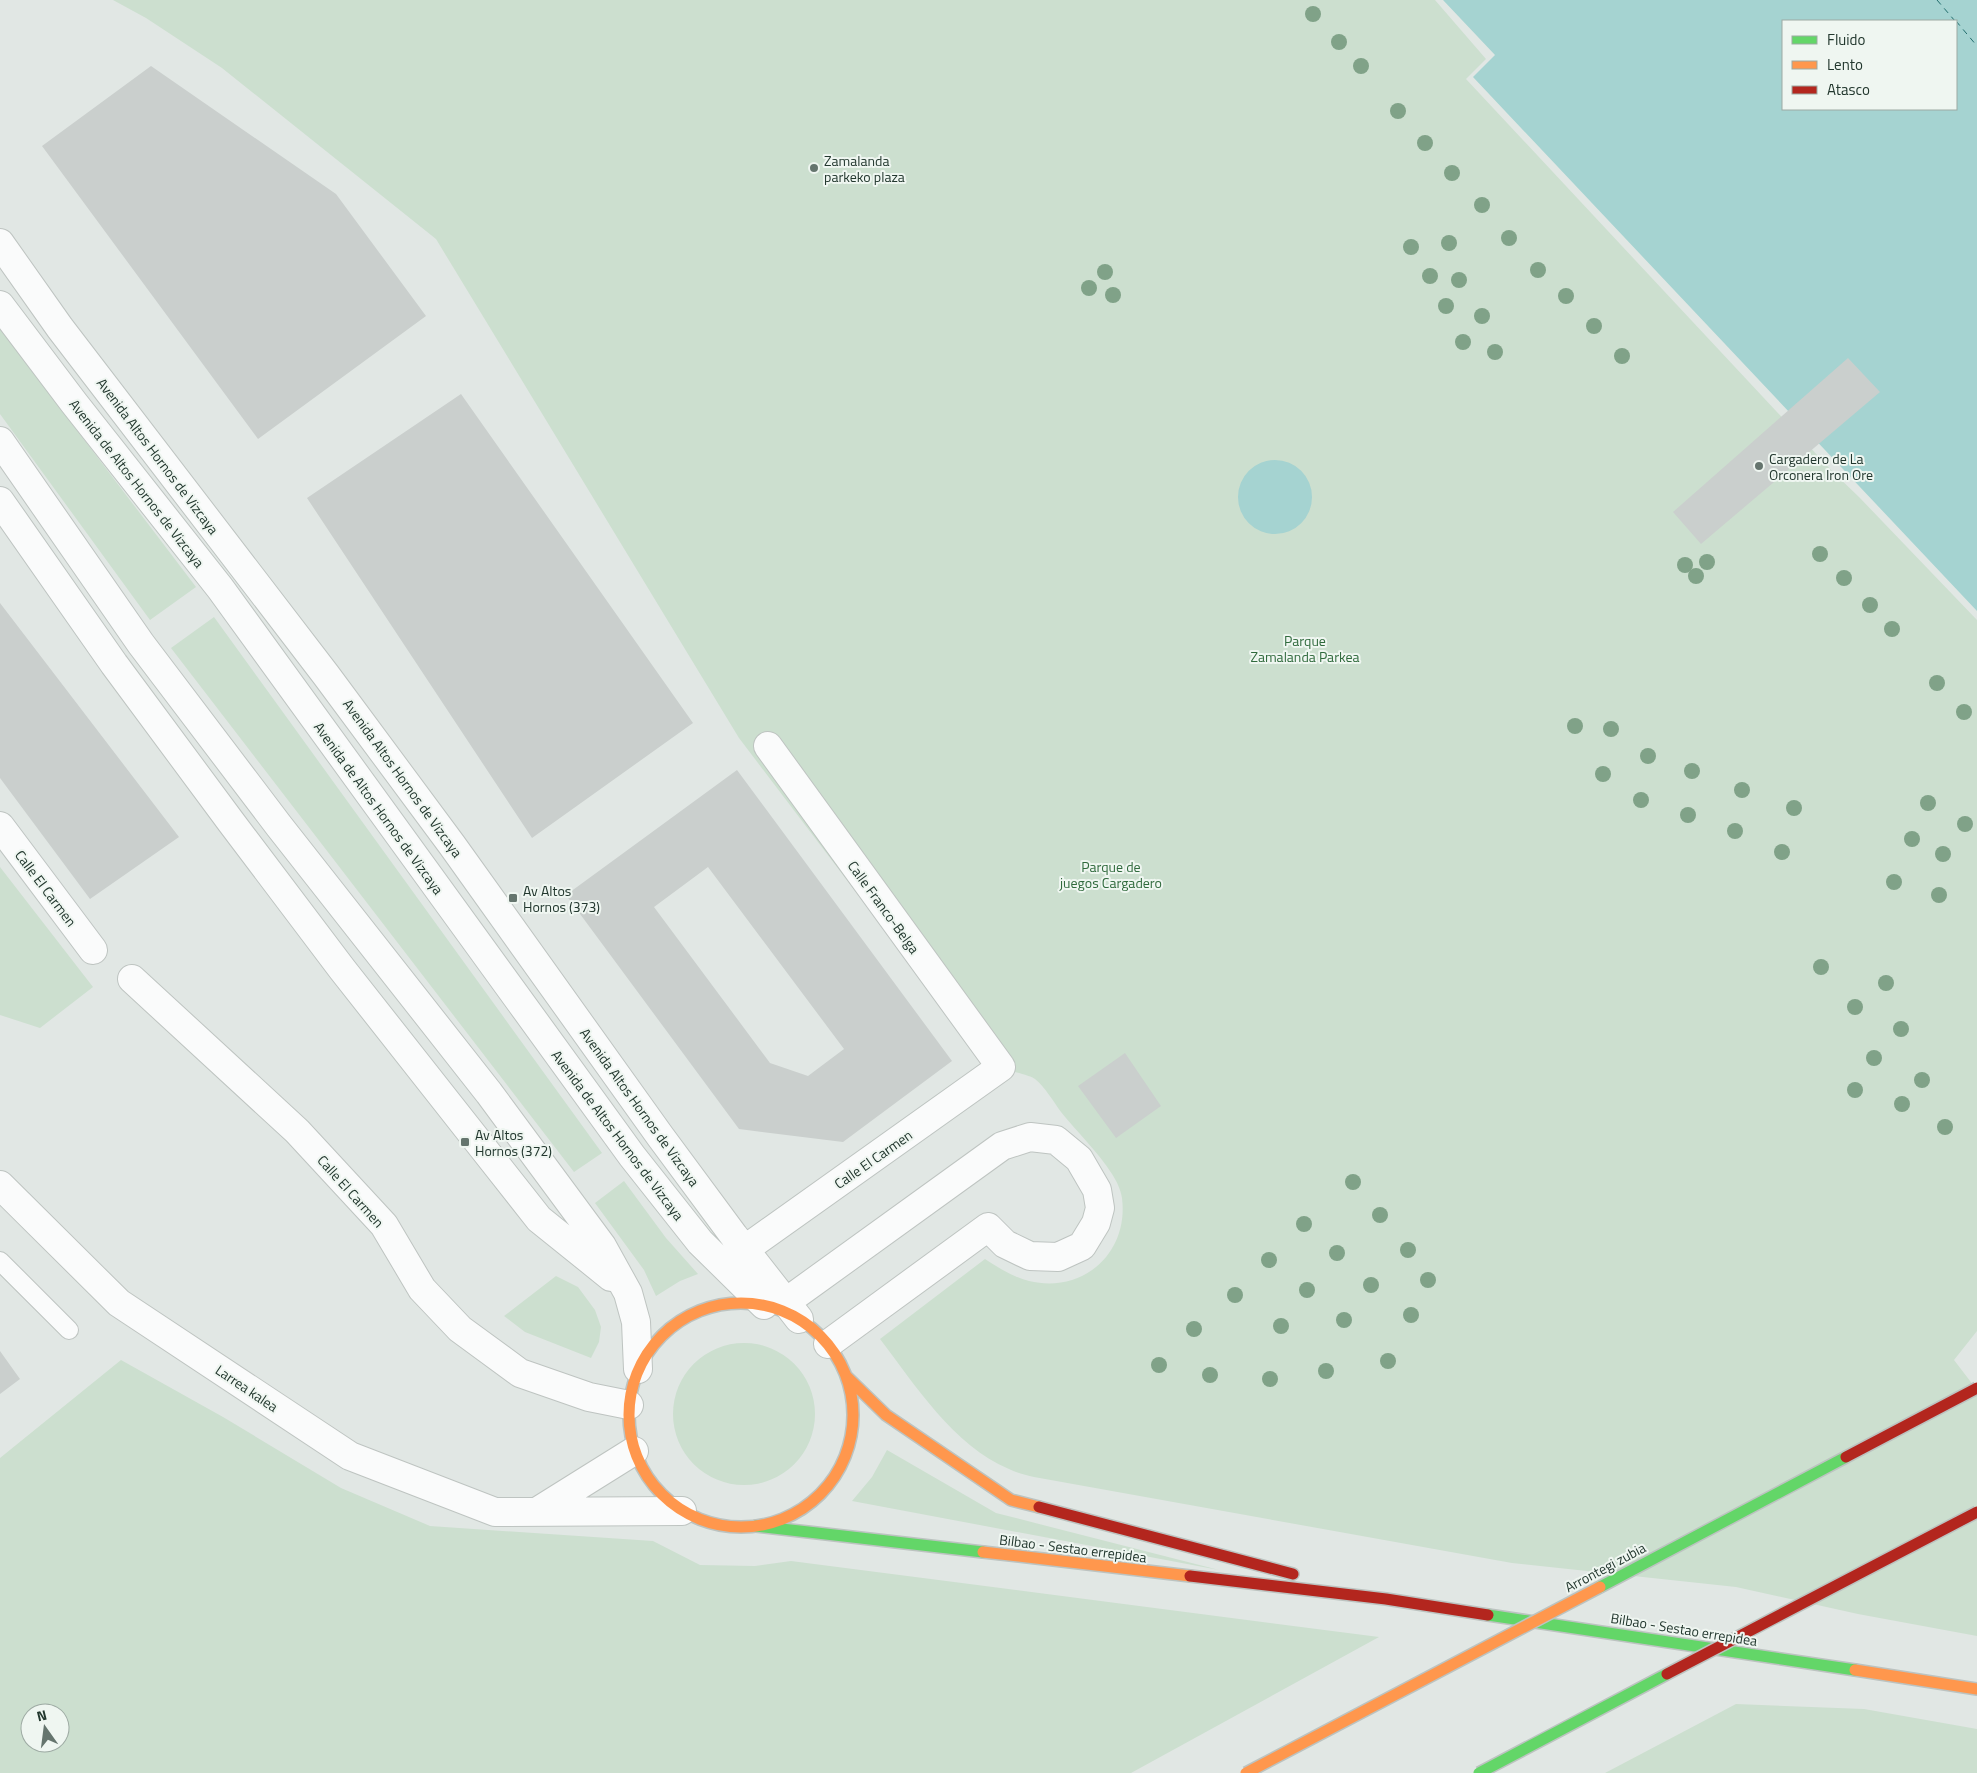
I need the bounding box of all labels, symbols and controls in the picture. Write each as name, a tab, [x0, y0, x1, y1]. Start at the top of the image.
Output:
legend	[1782, 20, 1957, 110]
text: Fluido	[1827, 28, 1866, 51]
text: Lento	[1827, 53, 1863, 76]
text: Atasco	[1827, 78, 1870, 101]
place label: Zamalanda parkeko plaza	[824, 150, 905, 187]
marker: Zamalanda parkeko plaza	[808, 162, 820, 174]
street label: Avenida Altos Hornos de Vizcaya	[92, 373, 224, 539]
street label: Avenida de Altos Hornos de Vizcaya	[64, 394, 210, 572]
place label: Cargadero de La Orconera Iron Ore	[1769, 448, 1873, 485]
marker: Cargadero de La Orconera Iron Ore	[1753, 460, 1765, 472]
park label: Parque Zamalanda Parkea	[1250, 630, 1360, 667]
street label: Avenida Altos Hornos de Vizcaya	[338, 694, 468, 862]
street label: Avenida de Altos Hornos de Vizcaya	[309, 717, 449, 899]
street label: Calle El Carmen	[10, 845, 82, 931]
street label: Calle Franco-Belga	[843, 856, 925, 958]
park label: Parque de juegos Cargadero	[1059, 856, 1162, 893]
place label: Av Altos Hornos (373)	[523, 880, 600, 917]
marker: Av Altos Hornos (373)	[507, 892, 519, 904]
street label: Avenida Altos Hornos de Vizcaya	[575, 1023, 705, 1191]
street label: Avenida de Altos Hornos de Vizcaya	[547, 1045, 689, 1225]
place label: Av Altos Hornos (372)	[475, 1124, 552, 1161]
street label: Calle El Carmen	[830, 1124, 916, 1194]
marker: Av Altos Hornos (372)	[459, 1136, 471, 1148]
street label: Calle El Carmen	[313, 1150, 389, 1232]
street label: Larrea kalea	[212, 1359, 282, 1417]
street label: Bilbao - Sestao errepidea	[998, 1529, 1148, 1567]
street label: Arrontegi zubia	[1561, 1537, 1649, 1597]
street label: Bilbao - Sestao errepidea	[1609, 1607, 1759, 1651]
north arrow	[20, 1703, 70, 1753]
text: N	[34, 1704, 49, 1726]

